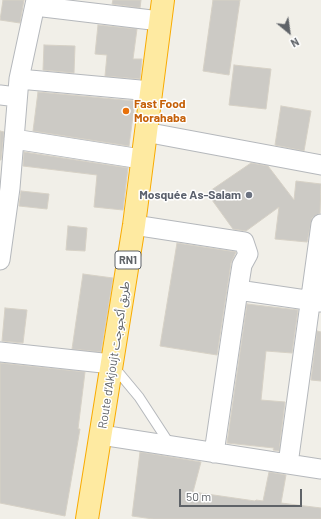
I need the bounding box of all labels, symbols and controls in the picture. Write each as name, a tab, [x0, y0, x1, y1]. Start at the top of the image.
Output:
north arrow	[269, 12, 309, 52]
text: N	[289, 35, 301, 50]
place label: Fast Food Morahaba	[134, 97, 186, 125]
marker: Fast Food Morahaba	[121, 106, 131, 116]
place label: Mosquée As-Salam	[139, 188, 241, 202]
marker: Mosquée As-Salam	[244, 190, 254, 200]
road number: RN1	[115, 251, 141, 269]
street label: Route d'Akjoujt طريق أكجوجت	[95, 280, 133, 430]
scale bar	[181, 481, 304, 507]
text: 50 m	[186, 489, 211, 503]

